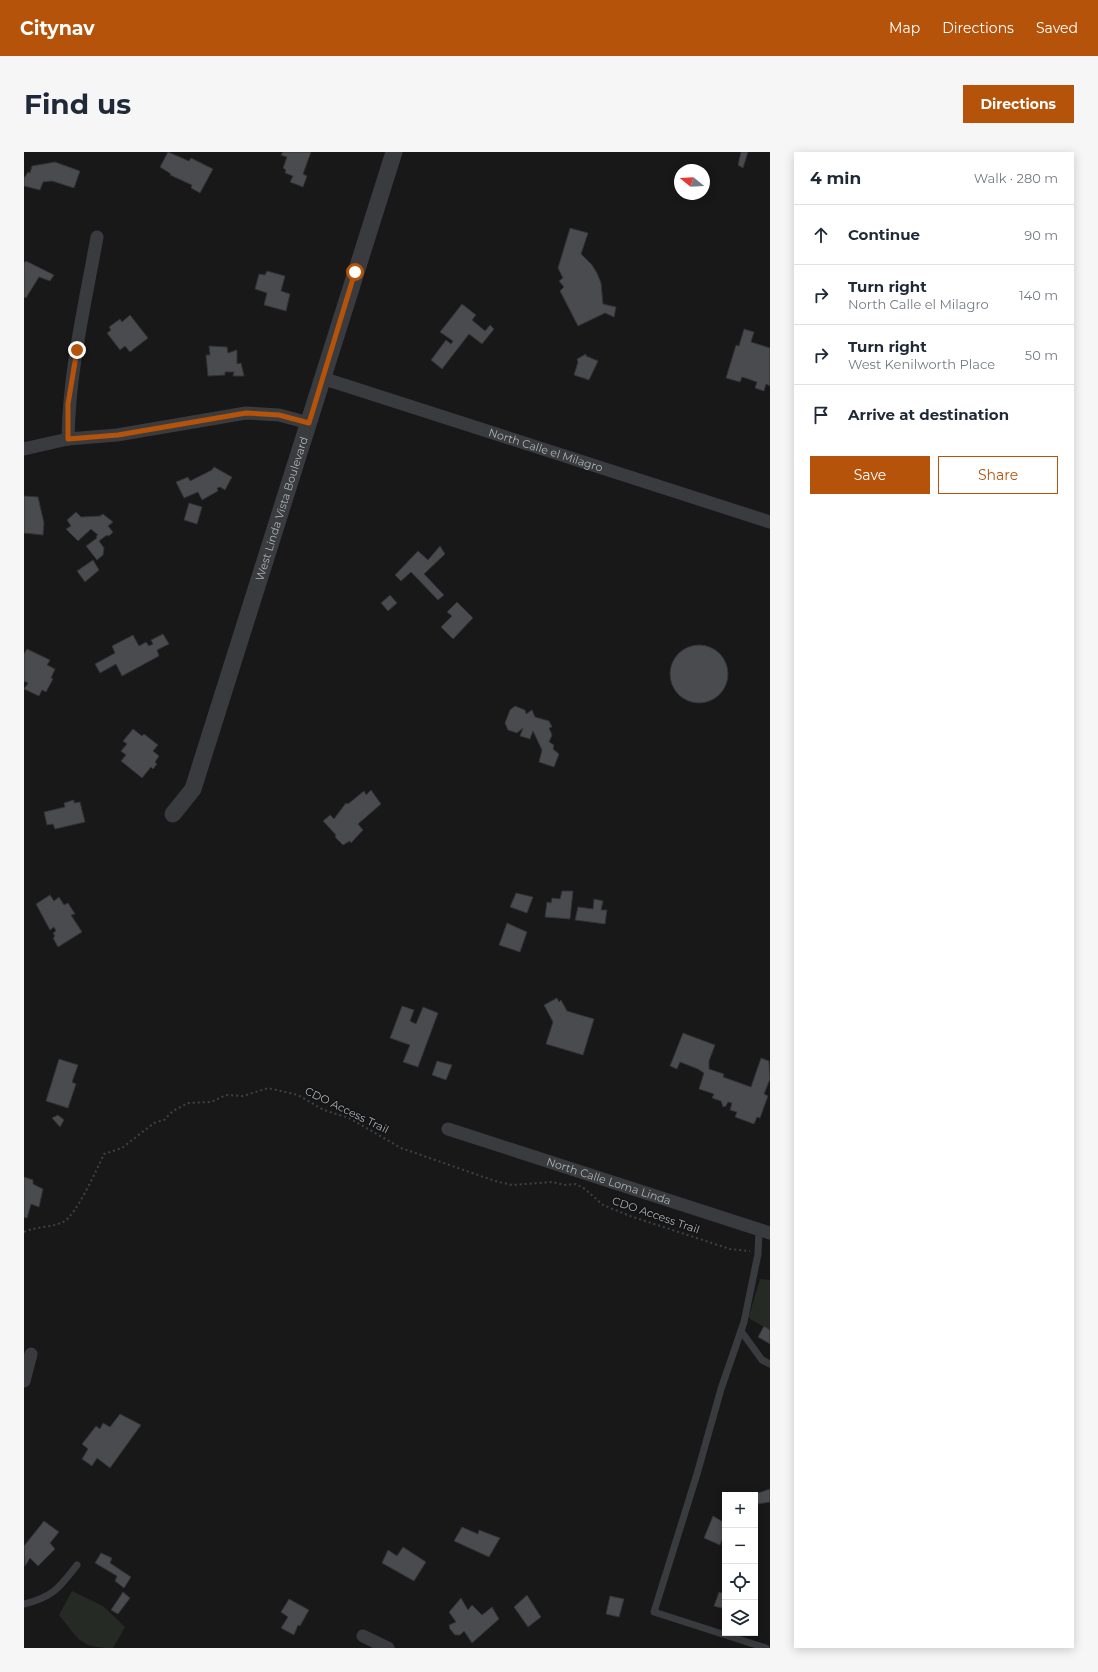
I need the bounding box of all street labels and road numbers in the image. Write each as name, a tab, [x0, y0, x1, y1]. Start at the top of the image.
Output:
street label: North Calle el Milagro	[487, 425, 605, 475]
street label: West Linda Vista Boulevard	[252, 435, 311, 582]
street label: CDO Access Trail	[303, 1084, 391, 1136]
street label: North Calle Loma Linda	[545, 1154, 673, 1208]
street label: CDO Access Trail	[610, 1193, 702, 1237]

